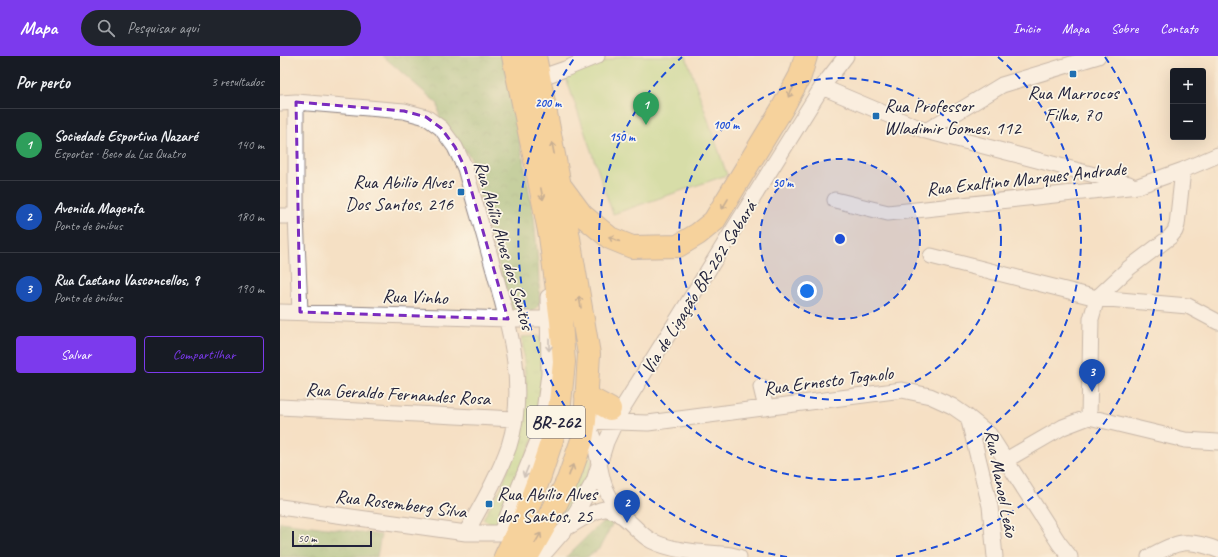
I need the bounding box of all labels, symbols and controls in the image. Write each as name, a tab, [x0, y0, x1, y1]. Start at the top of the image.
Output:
search box	[81, 10, 361, 46]
text: Mapa	[20, 16, 57, 40]
icon: search	[95, 17, 117, 39]
text: Pesquisar aqui	[127, 19, 199, 38]
text: Início	[1013, 20, 1040, 37]
text: Mapa	[1062, 20, 1089, 37]
text: Sobre	[1111, 20, 1138, 37]
text: Contato	[1160, 20, 1198, 37]
map controls	[1170, 68, 1206, 140]
button: +	[1170, 68, 1206, 104]
marker: Rua Marrocos Filho, 70	[1068, 69, 1078, 79]
text: Por perto	[16, 72, 70, 93]
text: 3 resultados	[211, 74, 264, 90]
place label: Rua Marrocos Filho, 70	[1027, 81, 1121, 127]
one-way arrow	[787, 86, 795, 98]
pin: 1	[633, 92, 659, 125]
place label: Rua Professor Wladimir Gomes, 112	[884, 94, 1022, 140]
text: 200 m	[535, 95, 562, 111]
button: −	[1170, 104, 1206, 140]
marker: Rua Professor Wladimir Gomes, 112	[871, 111, 881, 121]
text: 100 m	[713, 117, 740, 133]
text: Sociedade Esportiva Nazaré	[54, 127, 197, 146]
text: 150 m	[609, 129, 636, 145]
text: 1	[26, 137, 32, 153]
text: 140 m	[236, 137, 264, 153]
one-way arrow	[548, 142, 556, 155]
text: Esportes · Beco da Luz Quatro	[54, 146, 185, 162]
street label: Rua Exaltino Marques Andrade	[925, 156, 1129, 201]
street label: Rua Abílio Alves dos Santos	[468, 158, 540, 334]
place label: Rua Abilio Alves Dos Santos, 216	[345, 170, 455, 216]
text: 50 m	[773, 175, 794, 191]
marker: Rua Abilio Alves Dos Santos, 216	[456, 187, 466, 197]
one-way arrow	[538, 187, 546, 200]
street label: Via de Ligação BR-262 Sabará	[636, 195, 763, 379]
one-way arrow	[720, 198, 728, 210]
text: Avenida Magenta	[54, 199, 144, 218]
text: 2	[26, 209, 32, 225]
text: 180 m	[236, 209, 264, 225]
text: Ponto de ônibus	[54, 218, 122, 234]
centre of rings	[833, 232, 847, 246]
one-way arrow	[608, 235, 620, 242]
text: Rua Caetano Vasconcellos, 9	[54, 271, 199, 290]
text: 3	[26, 281, 32, 297]
text: 190 m	[236, 281, 264, 297]
your location	[797, 281, 817, 301]
street label: Rua Vinho	[382, 284, 449, 310]
text: Ponto de ônibus	[54, 290, 122, 306]
one-way arrow	[576, 296, 584, 309]
button: Salvar	[16, 336, 136, 373]
button: Compartilhar	[144, 336, 264, 373]
one-way arrow	[545, 338, 553, 351]
pin: 3	[1079, 359, 1105, 392]
street label: Rua Ernesto Tognolo	[762, 361, 896, 401]
street label: Rua Geraldo Fernandes Rosa	[305, 377, 493, 411]
road number: BR-262	[527, 406, 585, 438]
street label: Rua Manoel Leão	[979, 427, 1023, 540]
one-way arrow	[521, 465, 529, 477]
one-way arrow	[568, 465, 576, 477]
place label: Rua Abílio Alves dos Santos, 25	[497, 482, 600, 528]
street label: Rua Rosemberg Silva	[334, 484, 470, 524]
pin: 2	[614, 490, 640, 523]
marker: Rua Abílio Alves dos Santos, 25	[484, 499, 494, 509]
scale bar	[292, 529, 372, 548]
text: 50 m	[298, 531, 317, 545]
one-way arrow	[534, 532, 542, 544]

